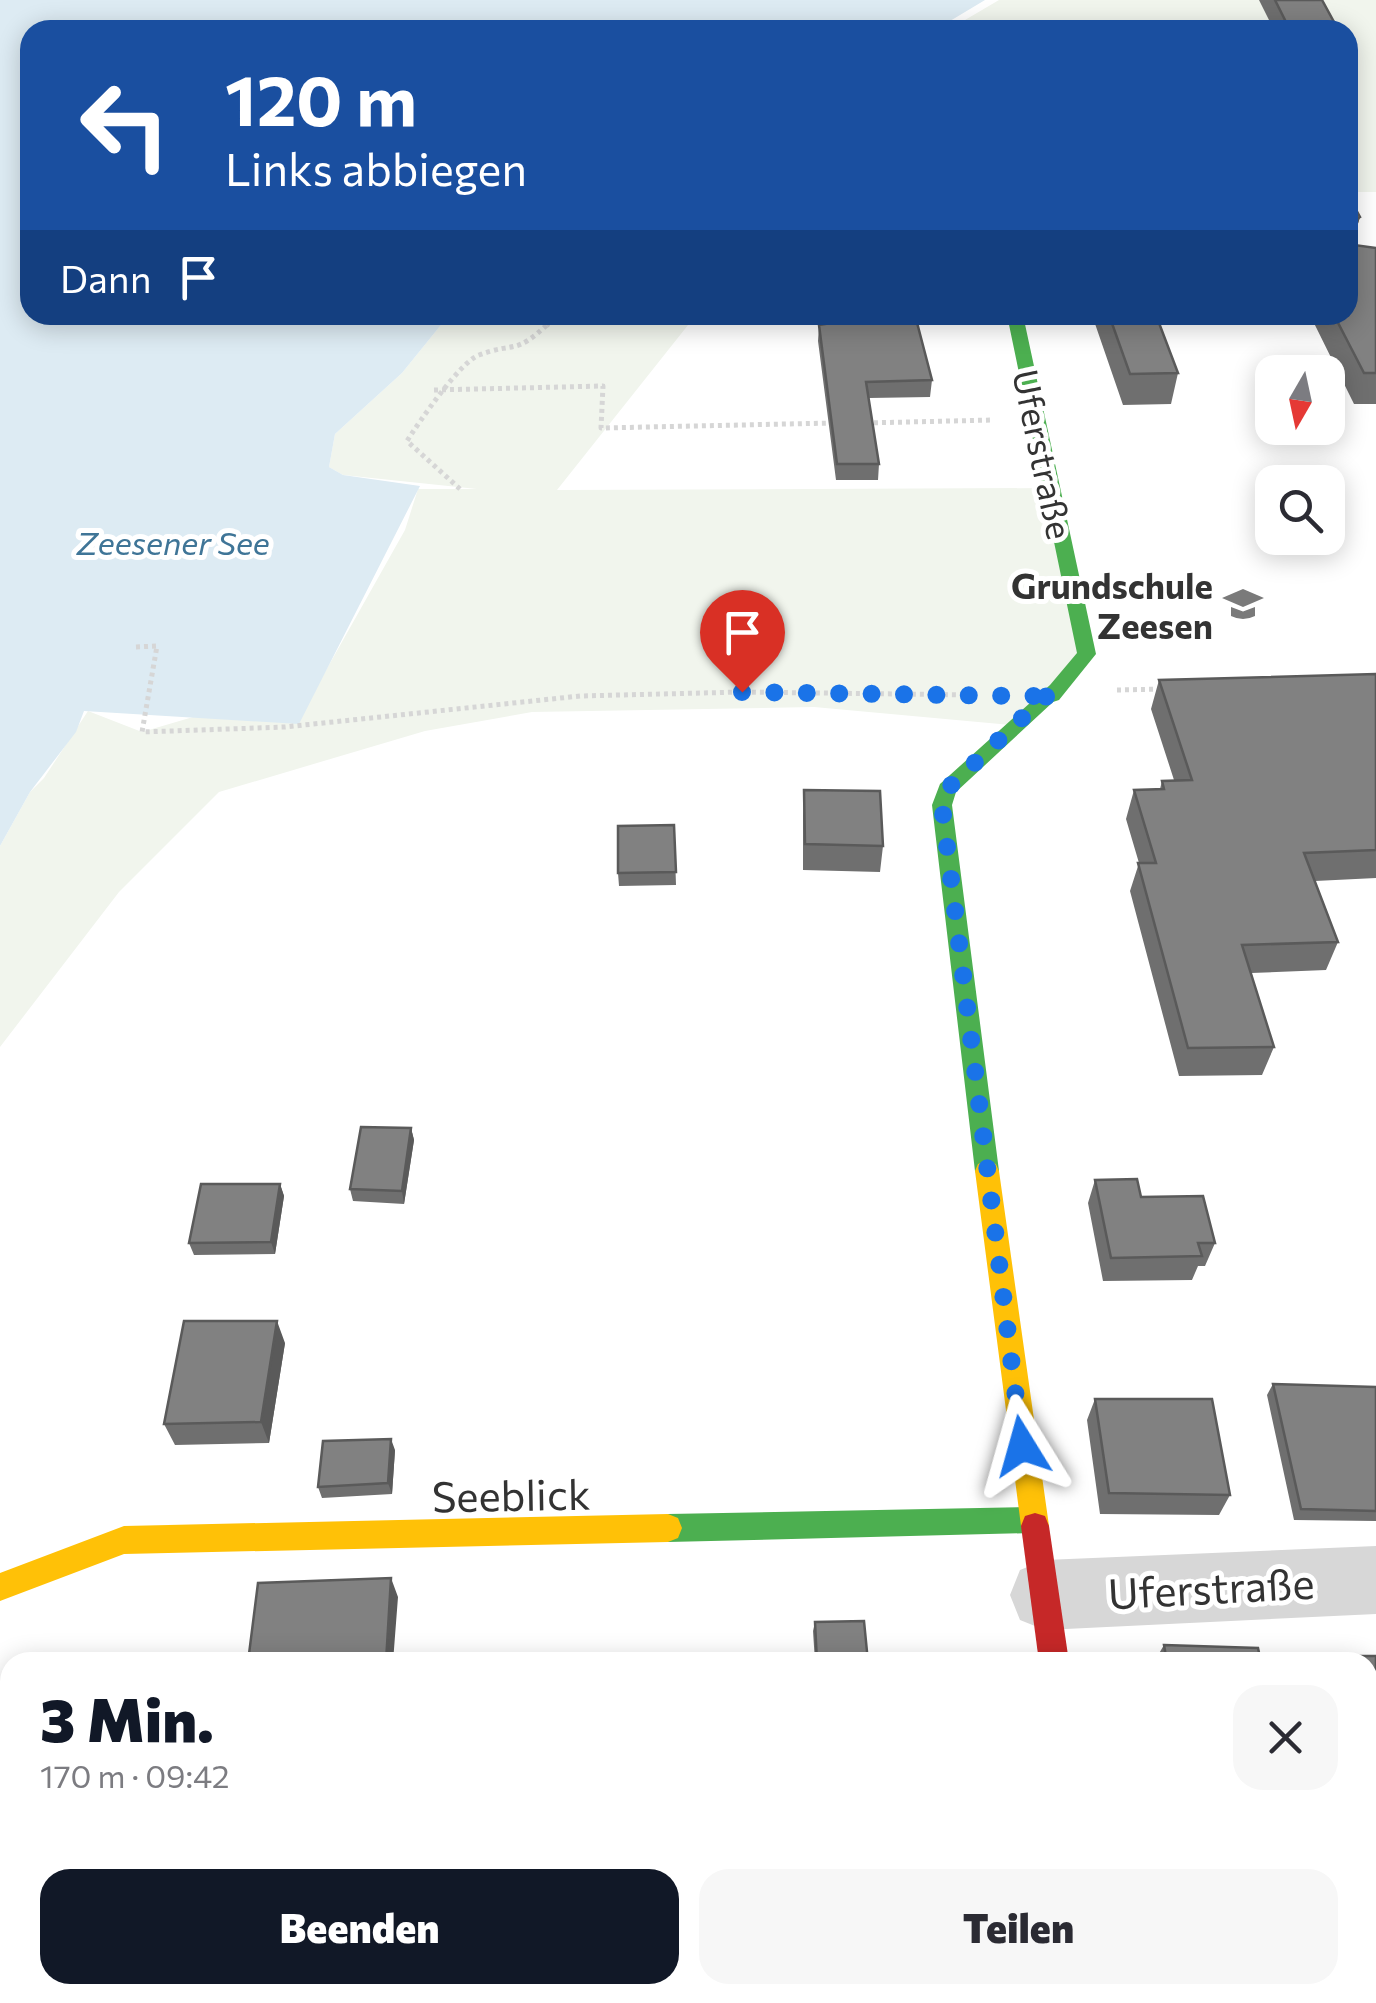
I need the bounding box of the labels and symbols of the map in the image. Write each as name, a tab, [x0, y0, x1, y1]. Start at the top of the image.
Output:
north arrow	[1255, 355, 1345, 445]
street label: Uferstraße	[1005, 365, 1083, 543]
water label: Zeesener See	[75, 522, 270, 562]
place label: Grundschule Zeesen	[1011, 563, 1213, 646]
school or university icon: Grundschule Zeesen	[1222, 583, 1264, 625]
pin	[700, 590, 785, 693]
position arrow	[970, 1394, 1074, 1498]
street label: Seeblick	[431, 1467, 591, 1521]
street label: Uferstraße	[1106, 1556, 1316, 1618]

